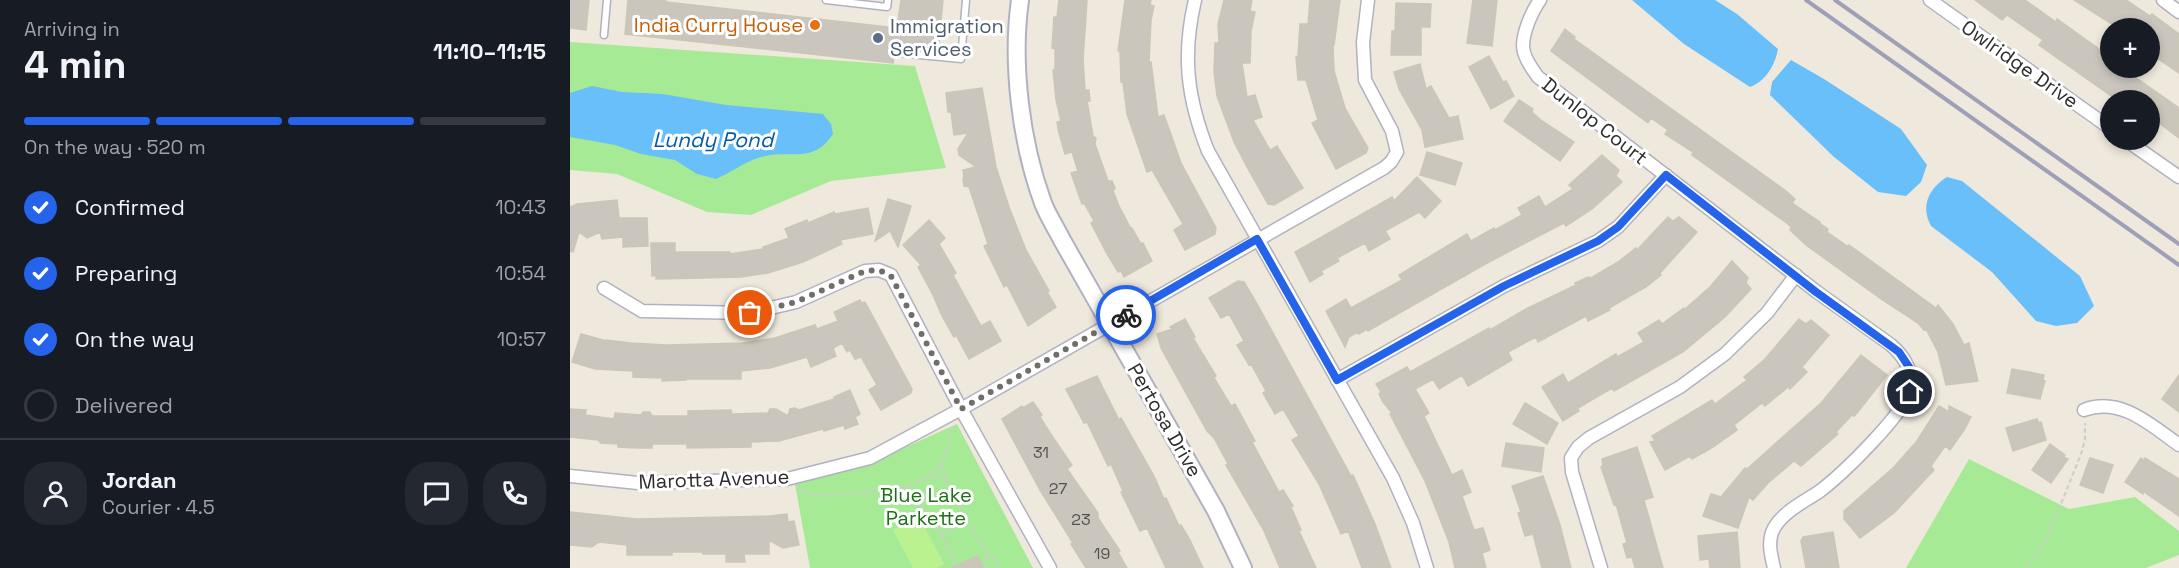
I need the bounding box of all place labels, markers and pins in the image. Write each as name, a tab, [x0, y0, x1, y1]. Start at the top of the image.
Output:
place label: India Curry House	[634, 12, 803, 38]
place label: Immigration Services	[890, 13, 1004, 62]
marker: India Curry House	[808, 18, 822, 32]
marker: Immigration Services	[871, 31, 885, 45]
pin	[724, 287, 775, 338]
pin	[1884, 366, 1935, 417]

